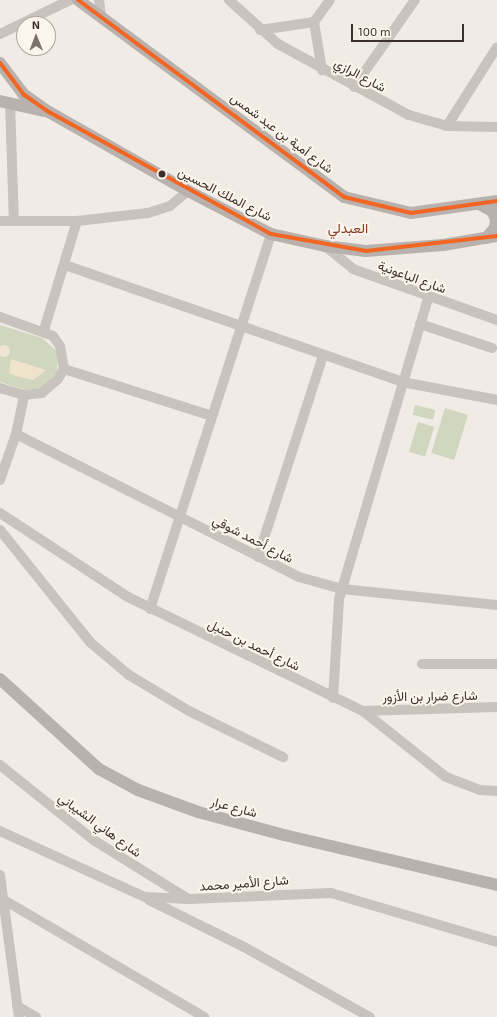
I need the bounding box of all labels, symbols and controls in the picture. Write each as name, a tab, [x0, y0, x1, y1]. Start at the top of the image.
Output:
north arrow	[16, 16, 56, 56]
scale bar	[353, 16, 466, 42]
text: N	[32, 18, 40, 31]
text: 100 m	[358, 24, 390, 38]
street label: شارع الرازي	[331, 55, 389, 95]
street label: شارع أمية بن عبد شمس	[228, 89, 336, 177]
street label: شارع الملك الحسين	[175, 164, 275, 224]
unlabelled marker	[157, 169, 167, 179]
district label: العبدلي	[328, 220, 368, 236]
street label: شارع الباعونية	[376, 257, 448, 297]
street label: شارع أحمد شوقي	[210, 512, 296, 566]
street label: شارع أحمد بن حنبل	[205, 616, 303, 674]
street label: شارع ضرار بن الأزور	[382, 687, 478, 705]
street label: شارع هاني الشيباني	[55, 790, 145, 860]
street label: شارع عرار	[209, 793, 259, 821]
street label: شارع الأمير محمد	[199, 872, 289, 894]

